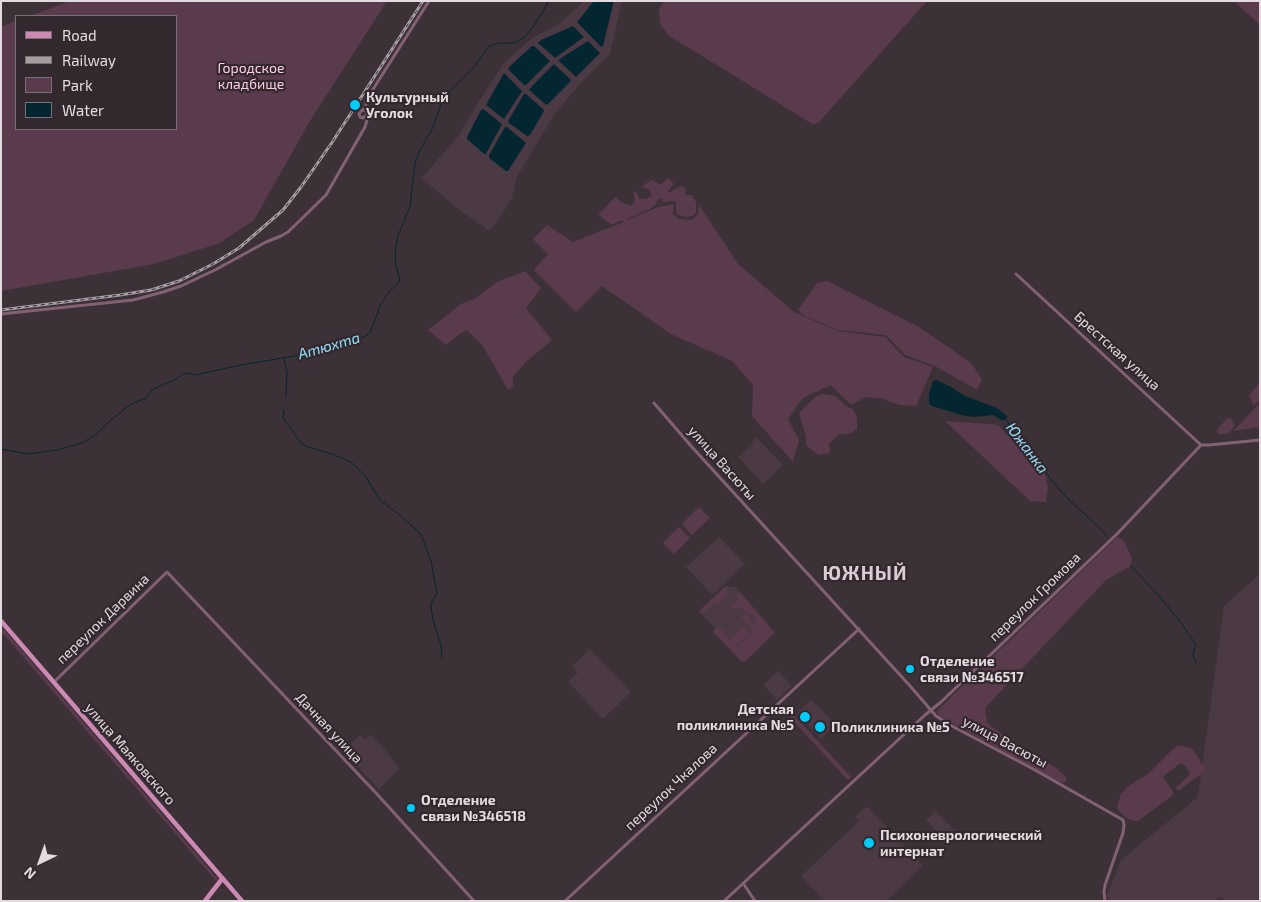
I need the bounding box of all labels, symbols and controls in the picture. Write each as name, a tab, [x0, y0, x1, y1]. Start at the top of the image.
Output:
legend	[15, 15, 178, 130]
text: Road	[62, 26, 97, 44]
text: Railway	[62, 51, 116, 69]
park label: Городское кладбище	[217, 60, 285, 92]
text: Park	[62, 76, 93, 94]
place label: Культурный Уголок	[366, 89, 449, 121]
marker: Культурный Уголок	[348, 98, 362, 112]
text: Water	[62, 101, 104, 119]
street label: Брестская улица	[1071, 308, 1163, 394]
water label: Атюхта	[296, 329, 362, 363]
water label: Южанка	[1002, 419, 1052, 477]
street label: улица Васюты	[684, 423, 760, 503]
street label: переулок Громова	[986, 549, 1084, 645]
district label: ЮЖНЫЙ	[822, 563, 908, 585]
street label: переулок Дарвина	[53, 571, 153, 667]
place label: Отделение связи №346517	[920, 653, 1024, 686]
marker: Отделение связи №346517	[904, 663, 916, 675]
street label: Дачная улица	[292, 689, 366, 767]
street label: улица Маяковского	[81, 700, 179, 808]
place label: Детская поликлиника №5	[677, 701, 794, 734]
marker: Детская поликлиника №5	[798, 710, 812, 724]
street label: улица Васюты	[960, 713, 1050, 771]
place label: Поликлиника №5	[831, 719, 950, 735]
marker: Поликлиника №5	[813, 720, 827, 734]
street label: переулок Чкалова	[621, 740, 721, 834]
place label: Отделение связи №346518	[421, 792, 526, 824]
marker: Отделение связи №346518	[405, 802, 417, 814]
place label: Психоневрологический интернат	[880, 827, 1042, 860]
marker: Психоневрологический интернат	[862, 836, 876, 850]
north arrow	[15, 837, 65, 887]
text: N	[20, 864, 39, 883]

